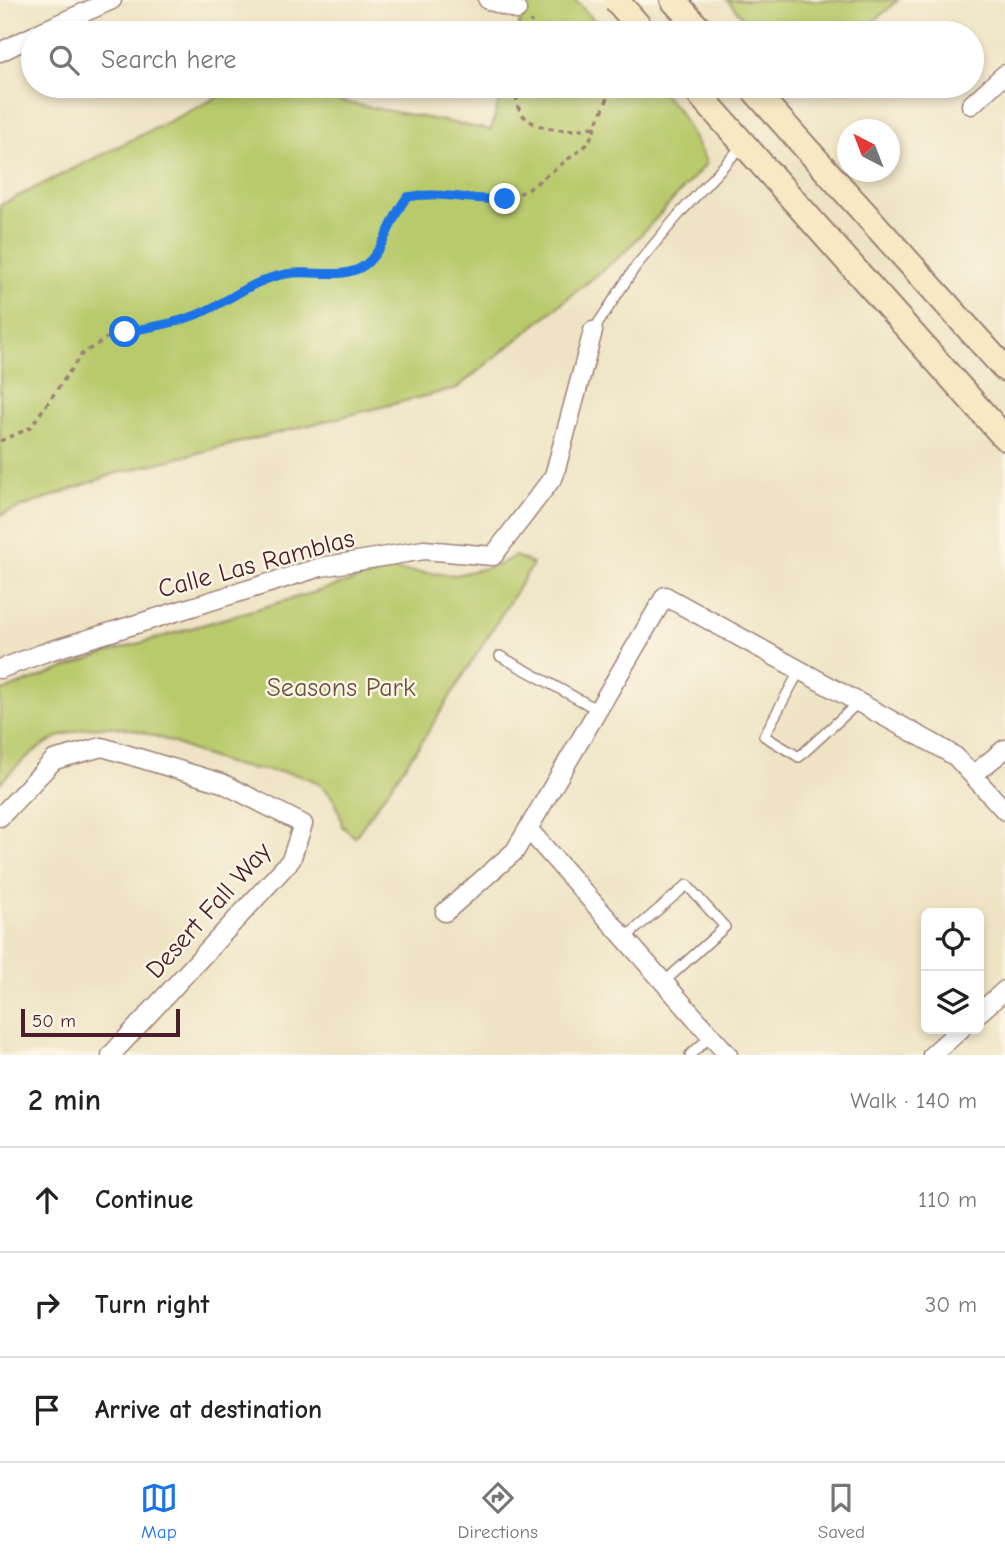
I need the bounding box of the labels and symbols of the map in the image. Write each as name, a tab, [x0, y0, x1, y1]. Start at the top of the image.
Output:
north arrow	[837, 119, 900, 182]
route end	[489, 183, 520, 214]
route start	[109, 316, 140, 347]
street label: Calle Las Ramblas	[155, 523, 358, 605]
park label: Seasons Park	[267, 673, 416, 703]
street label: Desert Fall Way	[140, 836, 278, 985]
scale bar	[21, 1006, 180, 1038]

